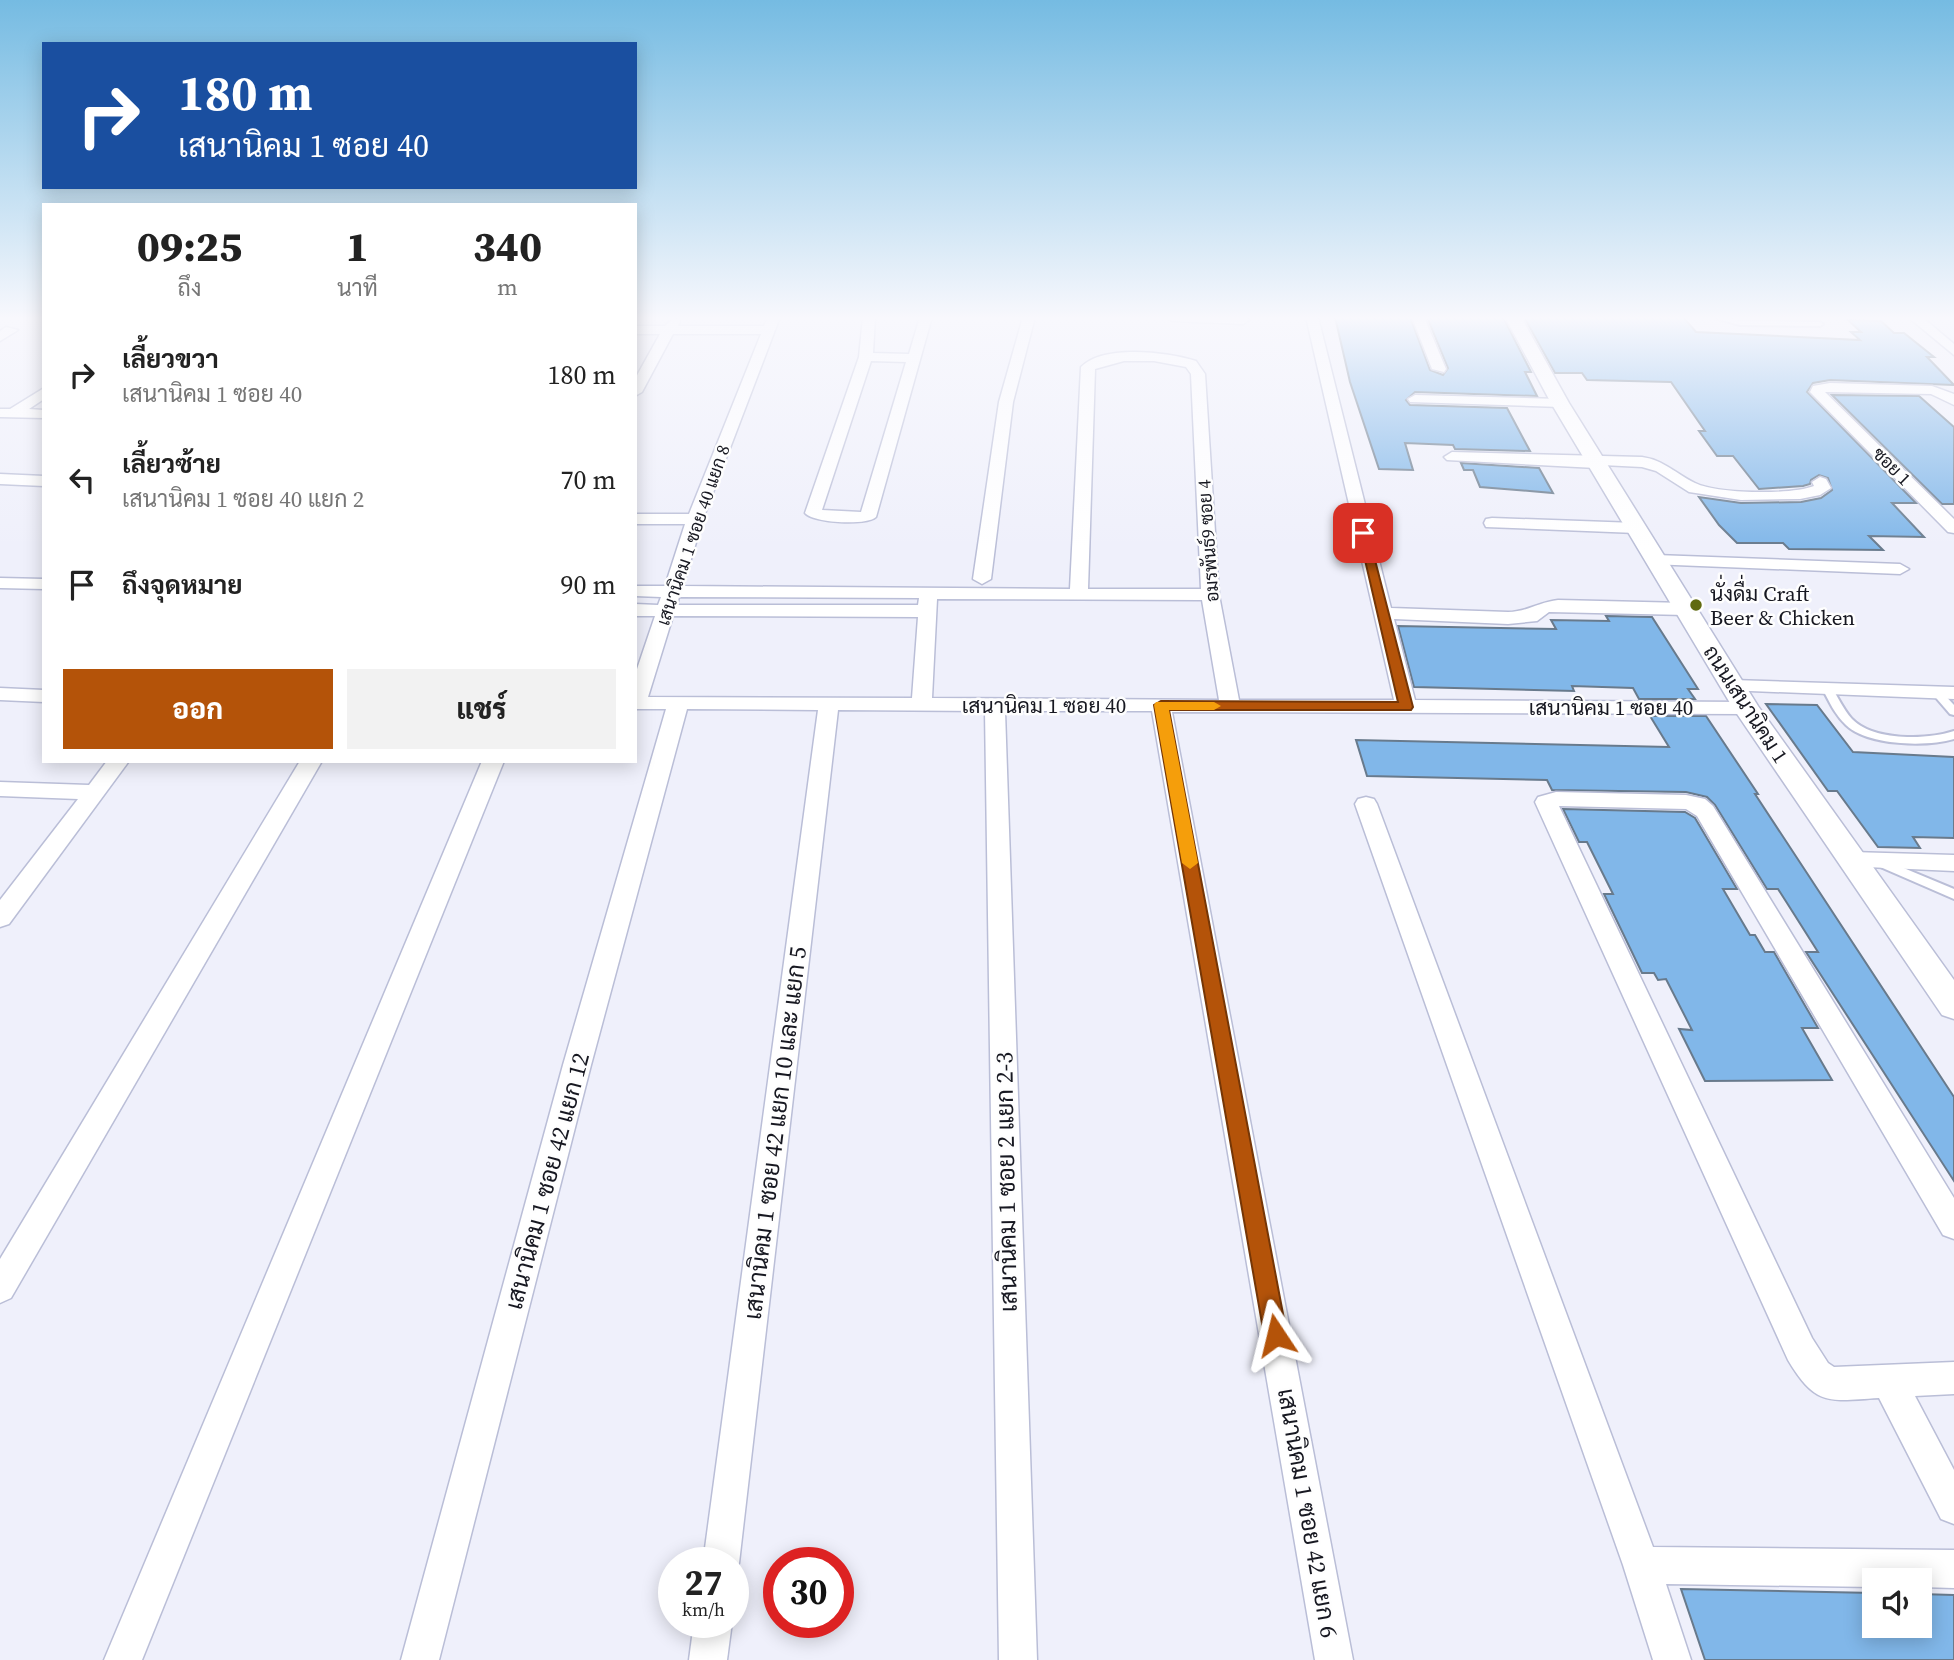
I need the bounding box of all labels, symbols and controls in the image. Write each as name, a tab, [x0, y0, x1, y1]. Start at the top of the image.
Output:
text: 180 m	[178, 59, 313, 126]
icon: right	[63, 70, 154, 161]
text: เสนานิคม 1 ซอย 40	[178, 124, 429, 168]
text: 09:25	[137, 217, 242, 275]
text: 1	[346, 217, 369, 275]
text: 340	[473, 217, 542, 275]
text: m	[497, 271, 518, 303]
text: ถึง	[178, 272, 201, 304]
text: นาที	[337, 272, 378, 304]
text: เลี้ยวขวา	[122, 341, 219, 377]
icon: right	[63, 356, 101, 394]
text: 180 m	[548, 357, 616, 393]
text: เสนานิคม 1 ซอย 40	[122, 378, 302, 410]
street label: เสนานิคม 1 ซอย 40 แยก 8	[650, 441, 736, 629]
street label: ซอย 1	[1867, 441, 1917, 491]
text: เลี้ยวซ้าย	[122, 446, 221, 482]
icon: left	[63, 461, 101, 499]
text: 70 m	[561, 462, 616, 498]
street label: อมรพันธ์9 ซอย 4	[1191, 479, 1225, 603]
text: เสนานิคม 1 ซอย 40 แยก 2	[122, 483, 364, 515]
pin	[1333, 503, 1393, 563]
icon: arrive	[1344, 514, 1382, 552]
icon: arrive	[63, 566, 101, 604]
text: ถึงจุดหมาย	[122, 567, 243, 603]
text: 90 m	[561, 567, 616, 603]
place label: นั่งดื่ม Craft Beer & Chicken	[1710, 574, 1855, 632]
marker: นั่งดื่ม Craft Beer & Chicken	[1688, 597, 1704, 613]
street label: ถนนเสนานิคม 1	[1697, 639, 1795, 769]
button: ออก	[63, 669, 333, 749]
button: แชร์	[347, 669, 616, 749]
street label: เสนานิคม 1 ซอย 40	[962, 691, 1126, 720]
street label: เสนานิคม 1 ซอย 40	[1529, 693, 1693, 722]
street label: เสนานิคม 1 ซอย 42 แยก 10 และ แยก 5	[736, 945, 814, 1321]
street label: เสนานิคม 1 ซอย 42 แยก 12	[497, 1049, 597, 1313]
street label: เสนานิคม 1 ซอย 2 แยก 2-3	[987, 1052, 1025, 1312]
position arrow	[1239, 1298, 1313, 1372]
street label: เสนานิคม 1 ซอย 42 แยก 6	[1270, 1386, 1346, 1640]
speed limit sign: 30	[763, 1547, 854, 1638]
text: 27	[685, 1559, 722, 1607]
map controls	[1862, 1568, 1932, 1638]
button: sound	[1862, 1568, 1932, 1638]
text: km/h	[682, 1597, 725, 1622]

